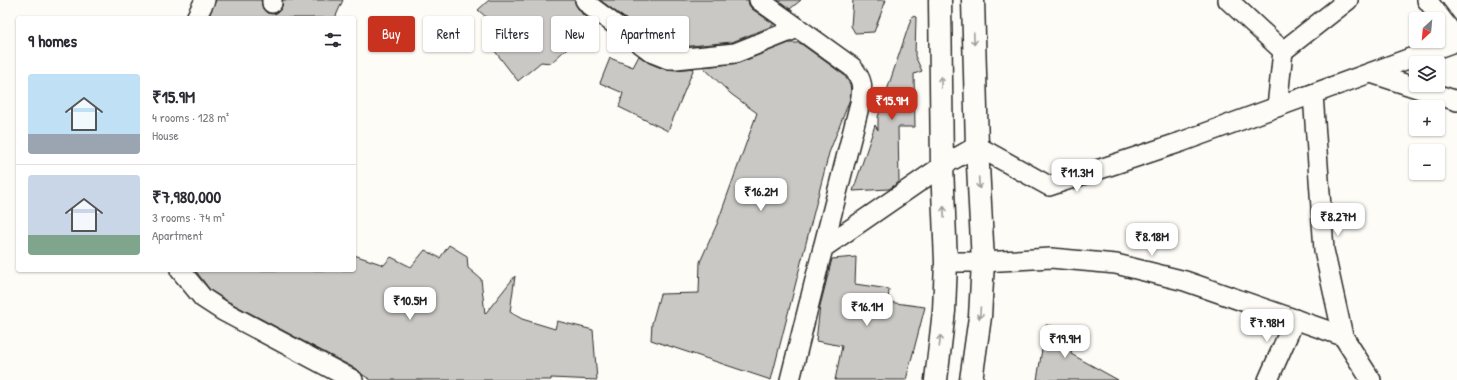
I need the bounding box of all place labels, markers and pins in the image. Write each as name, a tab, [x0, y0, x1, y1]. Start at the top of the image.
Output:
pin: ₹15.9M	[859, 87, 925, 121]
pin: ₹11.3M	[1044, 159, 1110, 193]
pin: ₹16.2M	[728, 178, 794, 212]
pin: ₹8.27M	[1305, 203, 1371, 237]
pin: ₹8.18M	[1119, 223, 1185, 257]
pin: ₹10.5M	[377, 287, 443, 321]
pin: ₹16.1M	[834, 293, 900, 327]
pin: ₹7.98M	[1234, 309, 1300, 343]
pin: ₹19.9M	[1032, 325, 1098, 359]

